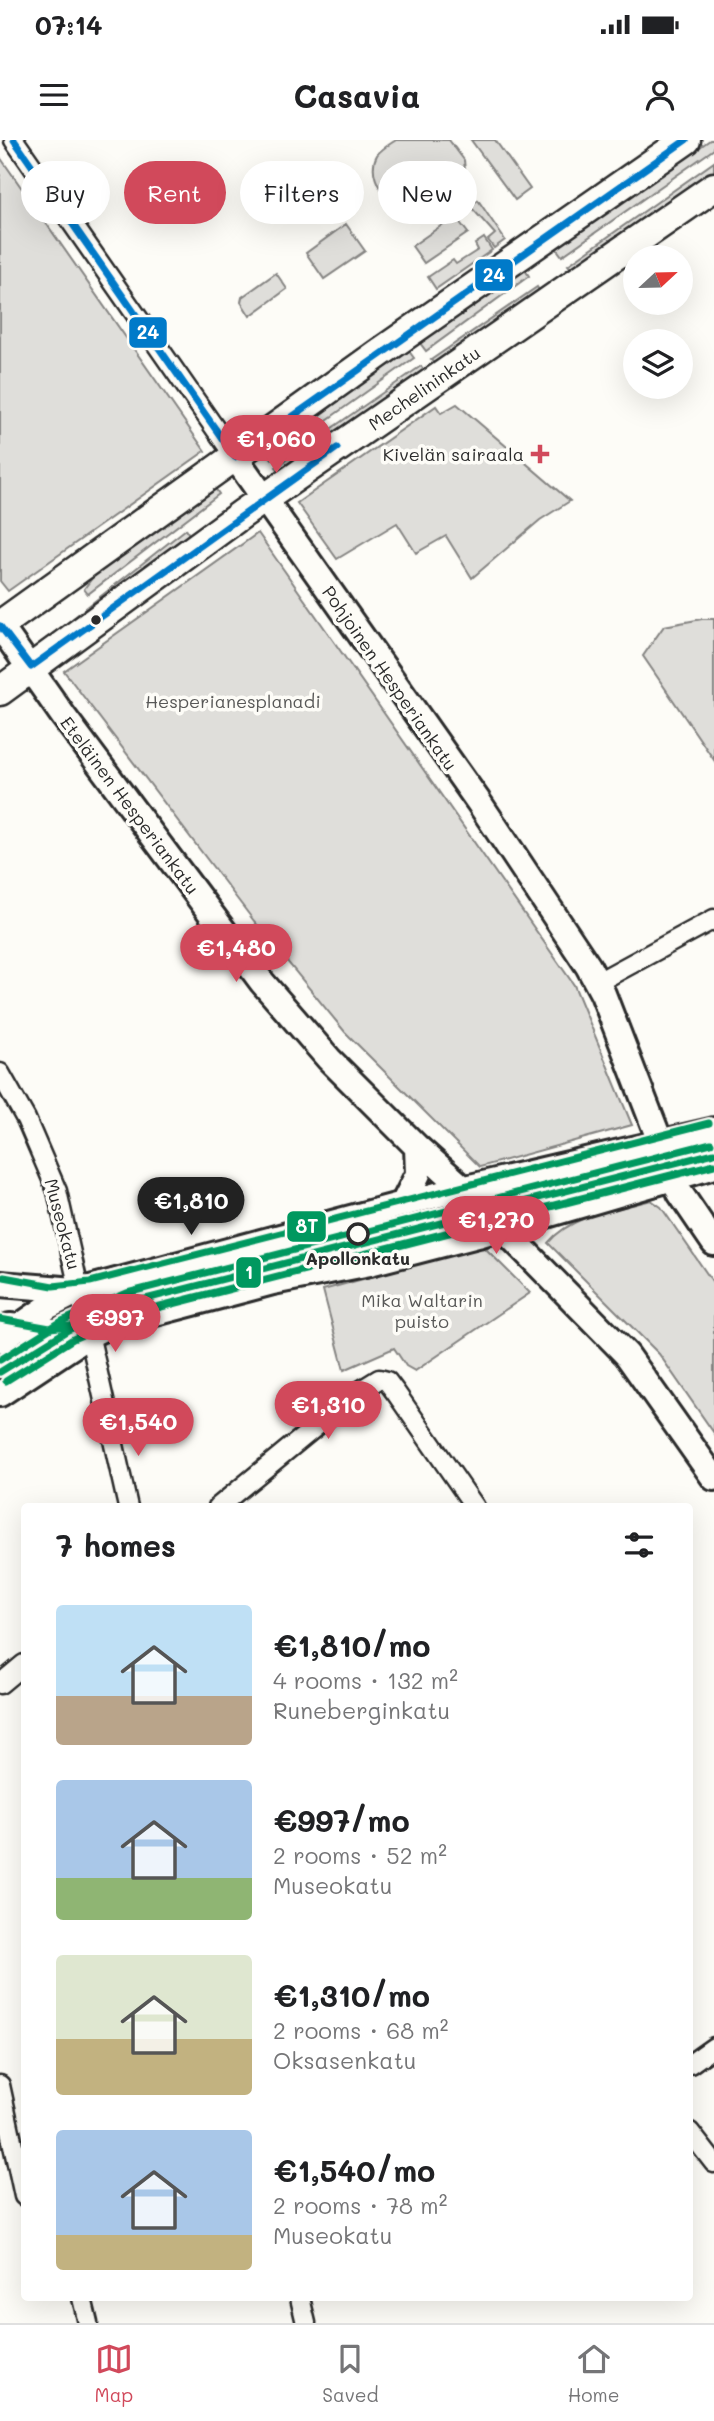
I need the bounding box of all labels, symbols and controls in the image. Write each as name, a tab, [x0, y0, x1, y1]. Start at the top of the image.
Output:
text: 07:14	[35, 8, 102, 42]
text: Casavia	[294, 74, 420, 116]
icon: menu	[35, 76, 73, 114]
icon: person	[641, 76, 679, 114]
chip: Buy	[21, 161, 110, 224]
chip: Rent	[124, 161, 226, 224]
chip: Filters	[240, 161, 364, 224]
chip: New	[378, 161, 477, 224]
north arrow	[623, 245, 693, 315]
map controls	[623, 245, 693, 399]
line badge: 24	[474, 258, 514, 292]
text: 24	[483, 262, 505, 287]
line badge: 24	[128, 316, 168, 349]
text: 24	[137, 319, 159, 344]
button: layers	[623, 329, 693, 399]
street label: Mechelininkatu	[363, 340, 485, 436]
pin: €1,060	[219, 416, 333, 475]
text: €1,060	[236, 423, 316, 453]
place label: Kivelän sairaala	[383, 442, 524, 466]
marker: Kivelän sairaala	[530, 444, 550, 464]
street label: Pohjoinen Hesperiankatu	[317, 581, 463, 775]
unlabelled marker	[89, 613, 103, 627]
park label: Hesperianesplanadi	[145, 689, 321, 713]
street label: Eteläinen Hesperiankatu	[55, 711, 205, 899]
pin: €1,480	[179, 924, 293, 984]
text: €1,480	[196, 932, 276, 962]
street label: Museokatu	[39, 1176, 87, 1272]
pin: €1,810	[134, 1178, 248, 1237]
text: €1,810	[153, 1185, 229, 1215]
pin: €1,270	[439, 1196, 553, 1256]
text: €1,270	[458, 1204, 534, 1234]
line badge: 8T	[286, 1210, 327, 1243]
text: 8T	[295, 1213, 319, 1238]
marker: Apollonkatu	[347, 1223, 369, 1245]
place label: Apollonkatu	[306, 1246, 410, 1270]
line badge: 1	[235, 1256, 262, 1289]
text: 1	[245, 1259, 253, 1284]
park label: Mika Waltarin puisto	[361, 1288, 483, 1333]
pin: €997	[74, 1294, 156, 1354]
text: €997	[85, 1302, 145, 1332]
pin: €1,310	[271, 1382, 385, 1441]
text: €1,310	[291, 1389, 365, 1419]
pin: €1,540	[81, 1398, 195, 1458]
text: €1,540	[99, 1406, 177, 1436]
text: 7 homes	[56, 1525, 176, 1565]
icon: filters	[620, 1526, 658, 1564]
text: €1,810/mo	[273, 1625, 431, 1665]
icon: home	[112, 1633, 196, 1717]
text: 4 rooms · 132 m²	[273, 1665, 458, 1695]
text: Runeberginkatu	[273, 1695, 450, 1725]
text: €997/mo	[273, 1800, 410, 1840]
icon: home	[112, 1808, 196, 1892]
text: 2 rooms · 52 m²	[273, 1840, 447, 1870]
text: Museokatu	[273, 1870, 392, 1900]
text: €1,310/mo	[273, 1975, 430, 2015]
icon: home	[112, 1983, 196, 2067]
text: 2 rooms · 68 m²	[273, 2015, 448, 2045]
text: Oksasenkatu	[273, 2045, 416, 2075]
text: €1,540/mo	[273, 2150, 435, 2190]
icon: home	[112, 2158, 196, 2242]
text: 2 rooms · 78 m²	[273, 2190, 447, 2220]
text: Museokatu	[273, 2220, 392, 2250]
tab: Map	[95, 2340, 133, 2407]
tab: Saved	[322, 2340, 379, 2407]
tab: Home	[568, 2340, 619, 2407]

